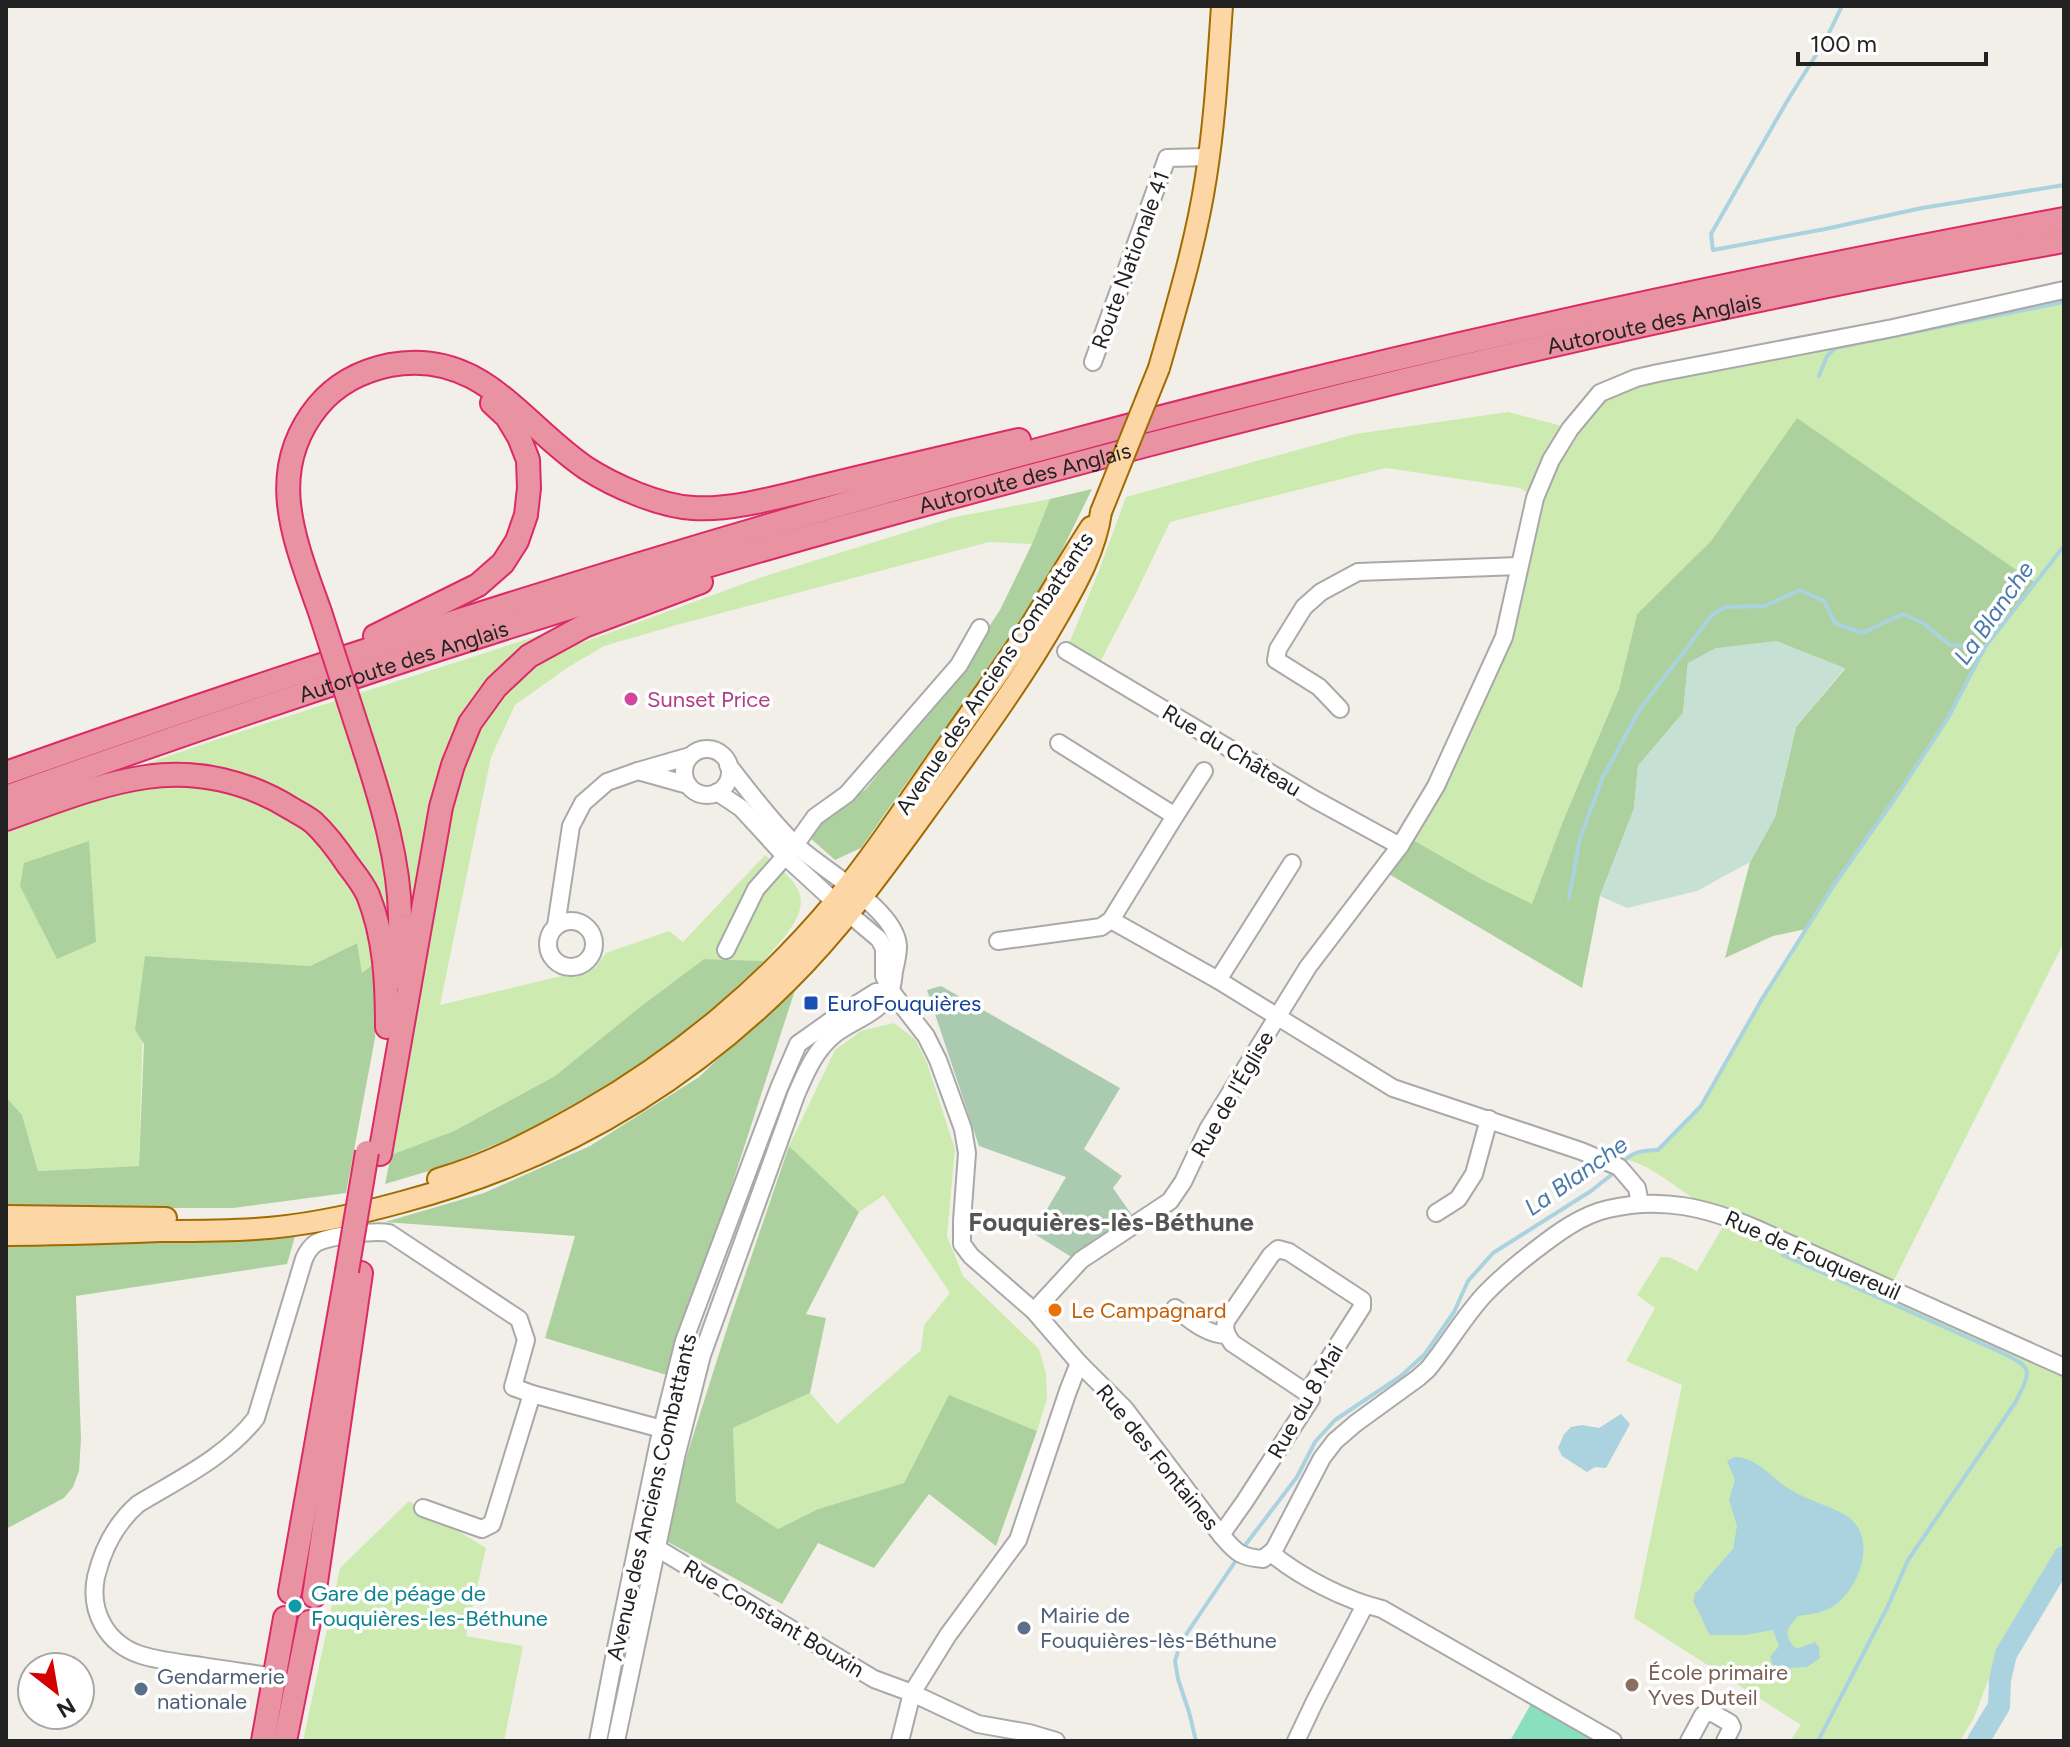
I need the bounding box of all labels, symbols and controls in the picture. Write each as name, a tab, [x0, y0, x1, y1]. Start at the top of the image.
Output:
scale bar	[1798, 16, 1986, 66]
text: 100 m	[1810, 29, 1877, 58]
street label: Route Nationale 41	[1086, 167, 1175, 353]
street label: Autoroute des Anglais	[1544, 287, 1764, 360]
street label: Autoroute des Anglais	[916, 437, 1134, 519]
street label: Avenue des Anciens Combattants	[890, 527, 1099, 820]
water label: La Blanche	[1947, 555, 2040, 670]
street label: Autoroute des Anglais	[295, 615, 512, 708]
place label: Sunset Price	[647, 686, 770, 713]
marker: Sunset Price	[622, 690, 640, 708]
street label: Rue du Château	[1157, 698, 1306, 802]
place label: EuroFouquières	[827, 990, 981, 1017]
marker: EuroFouquières	[802, 994, 820, 1012]
street label: Rue de l'Église	[1185, 1026, 1279, 1162]
water label: La Blanche	[1518, 1129, 1633, 1222]
street label: Rue de Fouquereuil	[1721, 1205, 1905, 1306]
district label: Fouquières-lès-Béthune	[968, 1206, 1254, 1238]
place label: Le Campagnard	[1071, 1297, 1227, 1324]
marker: Le Campagnard	[1046, 1301, 1064, 1319]
street label: Avenue des Anciens Combattants	[601, 1331, 702, 1663]
street label: Rue du 8 Mai	[1262, 1339, 1349, 1463]
street label: Rue des Fontaines	[1090, 1379, 1225, 1536]
street label: Rue Constant Bouxin	[678, 1554, 869, 1683]
place label: Gare de péage de Fouquières-les-Béthune	[311, 1580, 548, 1632]
marker: Gare de péage de Fouquières-les-Béthune	[286, 1597, 304, 1615]
place label: Mairie de Fouquières-lès-Béthune	[1040, 1602, 1277, 1654]
marker: Mairie de Fouquières-lès-Béthune	[1015, 1619, 1033, 1637]
north arrow	[16, 1651, 96, 1731]
place label: École primaire Yves Duteil	[1648, 1659, 1788, 1711]
place label: Gendarmerie nationale	[157, 1663, 285, 1715]
marker: École primaire Yves Duteil	[1623, 1676, 1641, 1694]
marker: Gendarmerie nationale	[132, 1680, 150, 1698]
text: N	[52, 1692, 80, 1724]

